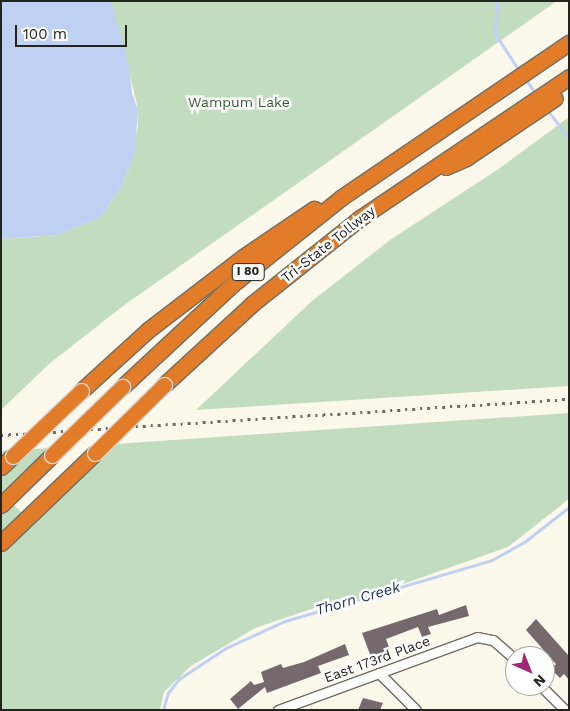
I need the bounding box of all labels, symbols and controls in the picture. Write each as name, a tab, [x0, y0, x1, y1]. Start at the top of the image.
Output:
scale bar	[18, 15, 130, 47]
text: 100 m	[23, 25, 67, 43]
park label: Wampum Lake	[188, 94, 290, 110]
street label: Tri-State Tollway	[278, 202, 378, 286]
road number: I 80	[232, 262, 264, 282]
water label: Thorn Creek	[314, 578, 402, 620]
street label: East 173rd Place	[321, 632, 433, 686]
north arrow	[505, 646, 555, 696]
text: N	[530, 672, 549, 690]

